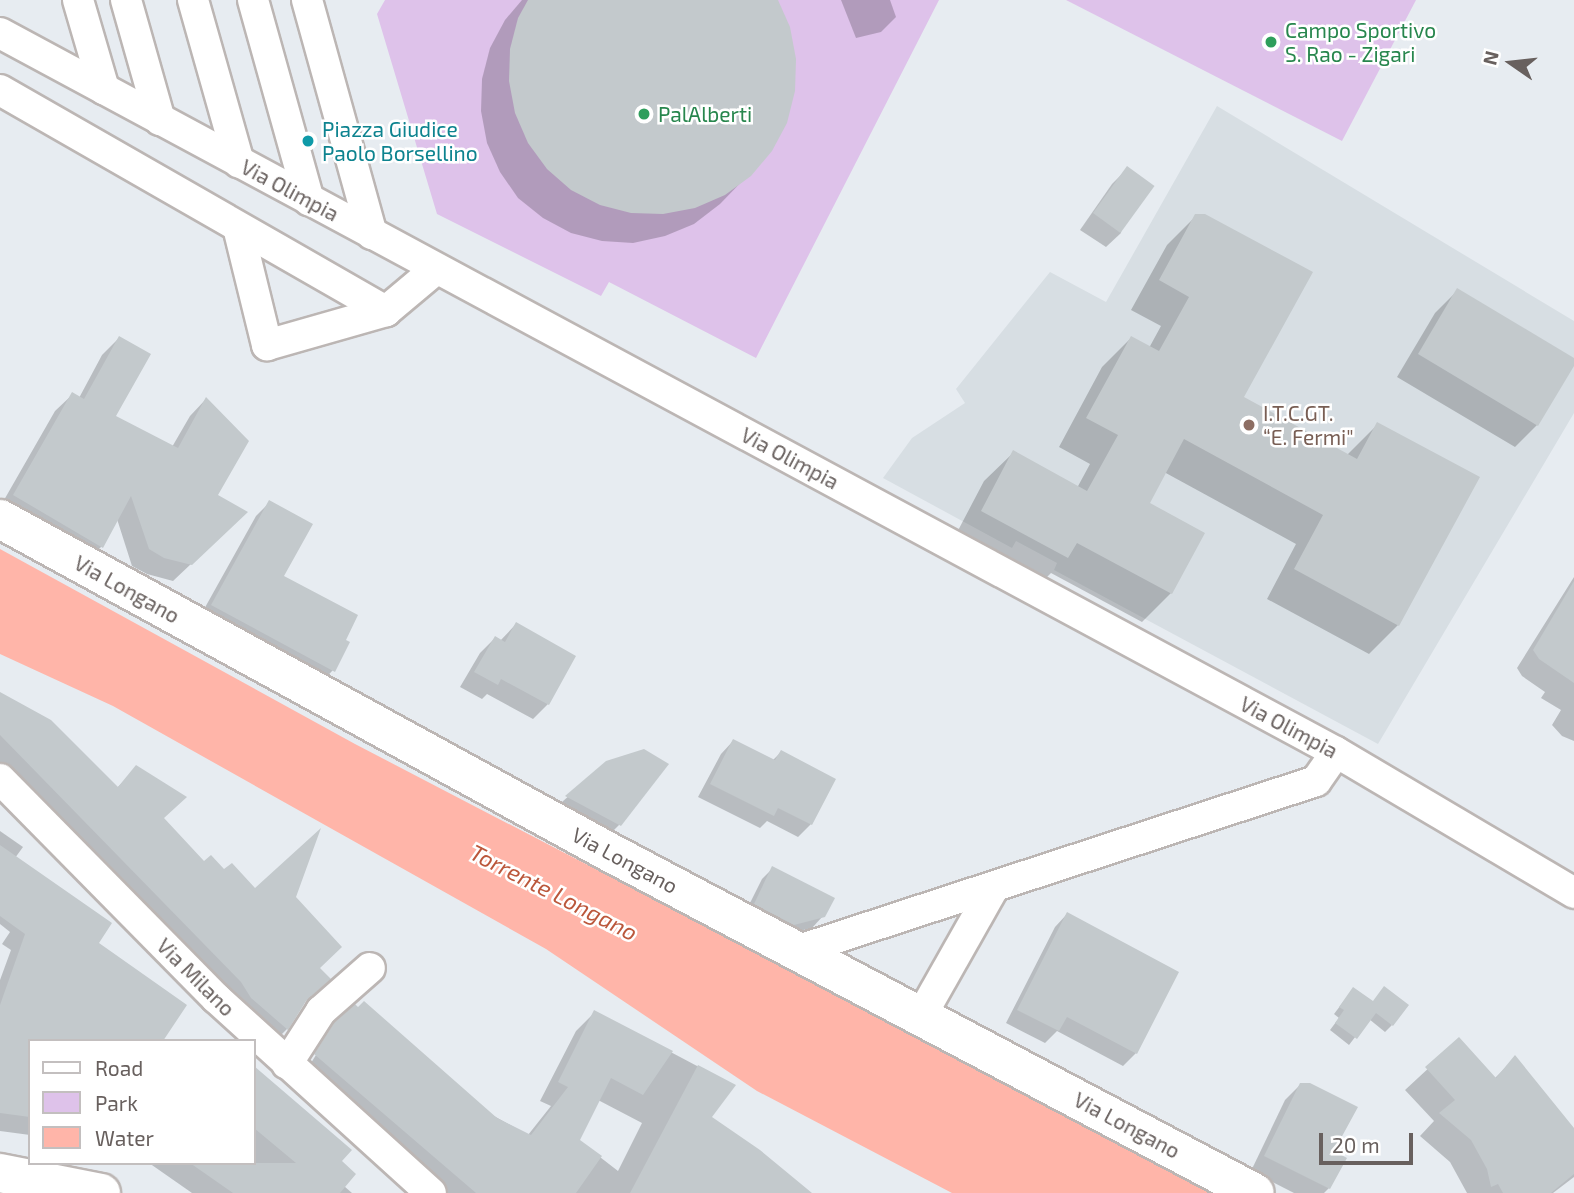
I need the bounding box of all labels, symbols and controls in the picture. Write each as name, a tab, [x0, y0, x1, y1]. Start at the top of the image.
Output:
place label: Campo Sportivo S. Rao - Zigari	[1285, 17, 1436, 67]
north arrow	[1476, 28, 1546, 98]
marker: Campo Sportivo S. Rao - Zigari	[1263, 34, 1279, 50]
text: N	[1477, 48, 1503, 67]
place label: PalAlberti	[658, 101, 752, 127]
marker: PalAlberti	[636, 106, 652, 122]
place label: Piazza Giudice Paolo Borsellino	[322, 116, 478, 166]
marker: Piazza Giudice Paolo Borsellino	[300, 133, 316, 149]
street label: Via Olimpia	[237, 154, 343, 226]
place label: I.T.C.GT. “E. Fermi"	[1263, 400, 1354, 450]
marker: I.T.C.GT. “E. Fermi"	[1241, 417, 1257, 433]
street label: Via Olimpia	[737, 422, 843, 494]
street label: Via Longano	[70, 550, 184, 628]
street label: Via Olimpia	[1236, 691, 1342, 763]
street label: Via Longano	[568, 822, 682, 898]
water label: Torrente Longano	[466, 838, 642, 946]
street label: Via Milano	[152, 933, 240, 1021]
legend	[28, 1039, 256, 1165]
text: Road	[95, 1055, 143, 1080]
street label: Via Longano	[1070, 1087, 1184, 1163]
text: Park	[95, 1090, 138, 1115]
scale bar	[1322, 1120, 1416, 1164]
text: Water	[95, 1125, 154, 1150]
text: 20 m	[1332, 1132, 1380, 1157]

